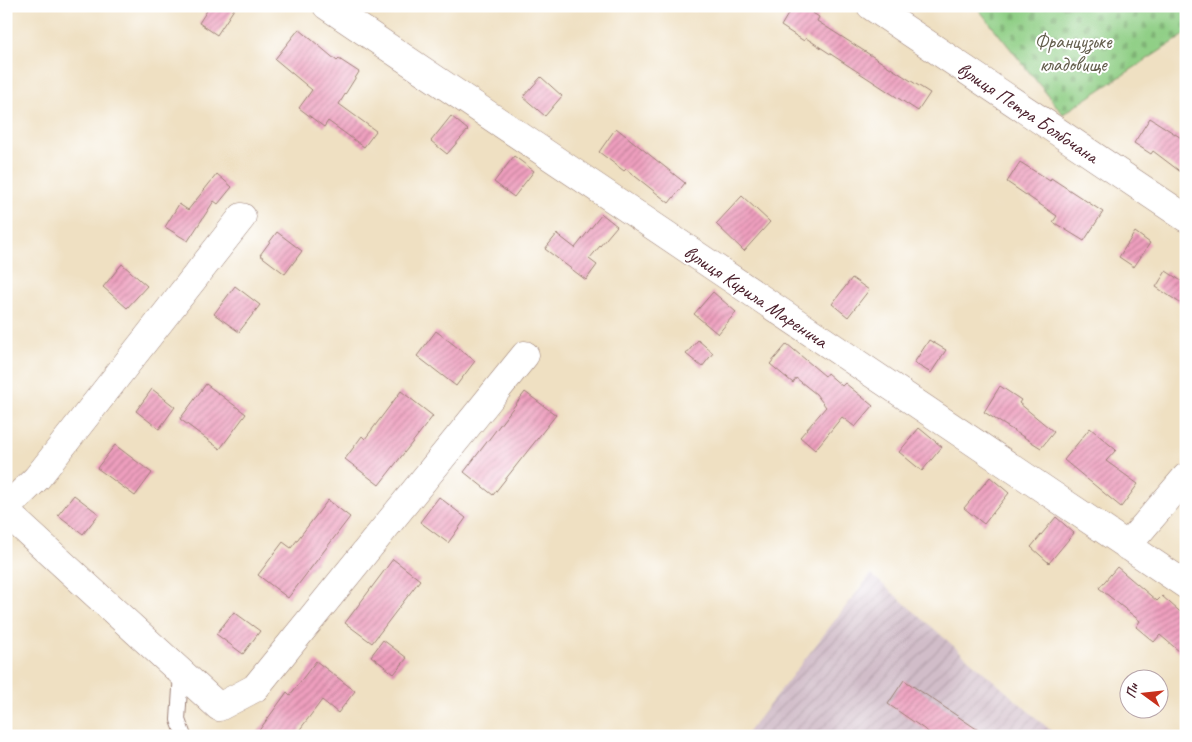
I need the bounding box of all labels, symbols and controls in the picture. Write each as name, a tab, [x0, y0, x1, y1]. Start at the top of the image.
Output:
park label: Французьке кладовище	[1035, 29, 1113, 77]
street label: вулиця Петра Болбочана	[952, 56, 1105, 170]
street label: вулиця Кирила Маренича	[679, 239, 833, 354]
north arrow	[1120, 670, 1170, 720]
text: Пн	[1122, 681, 1142, 700]

